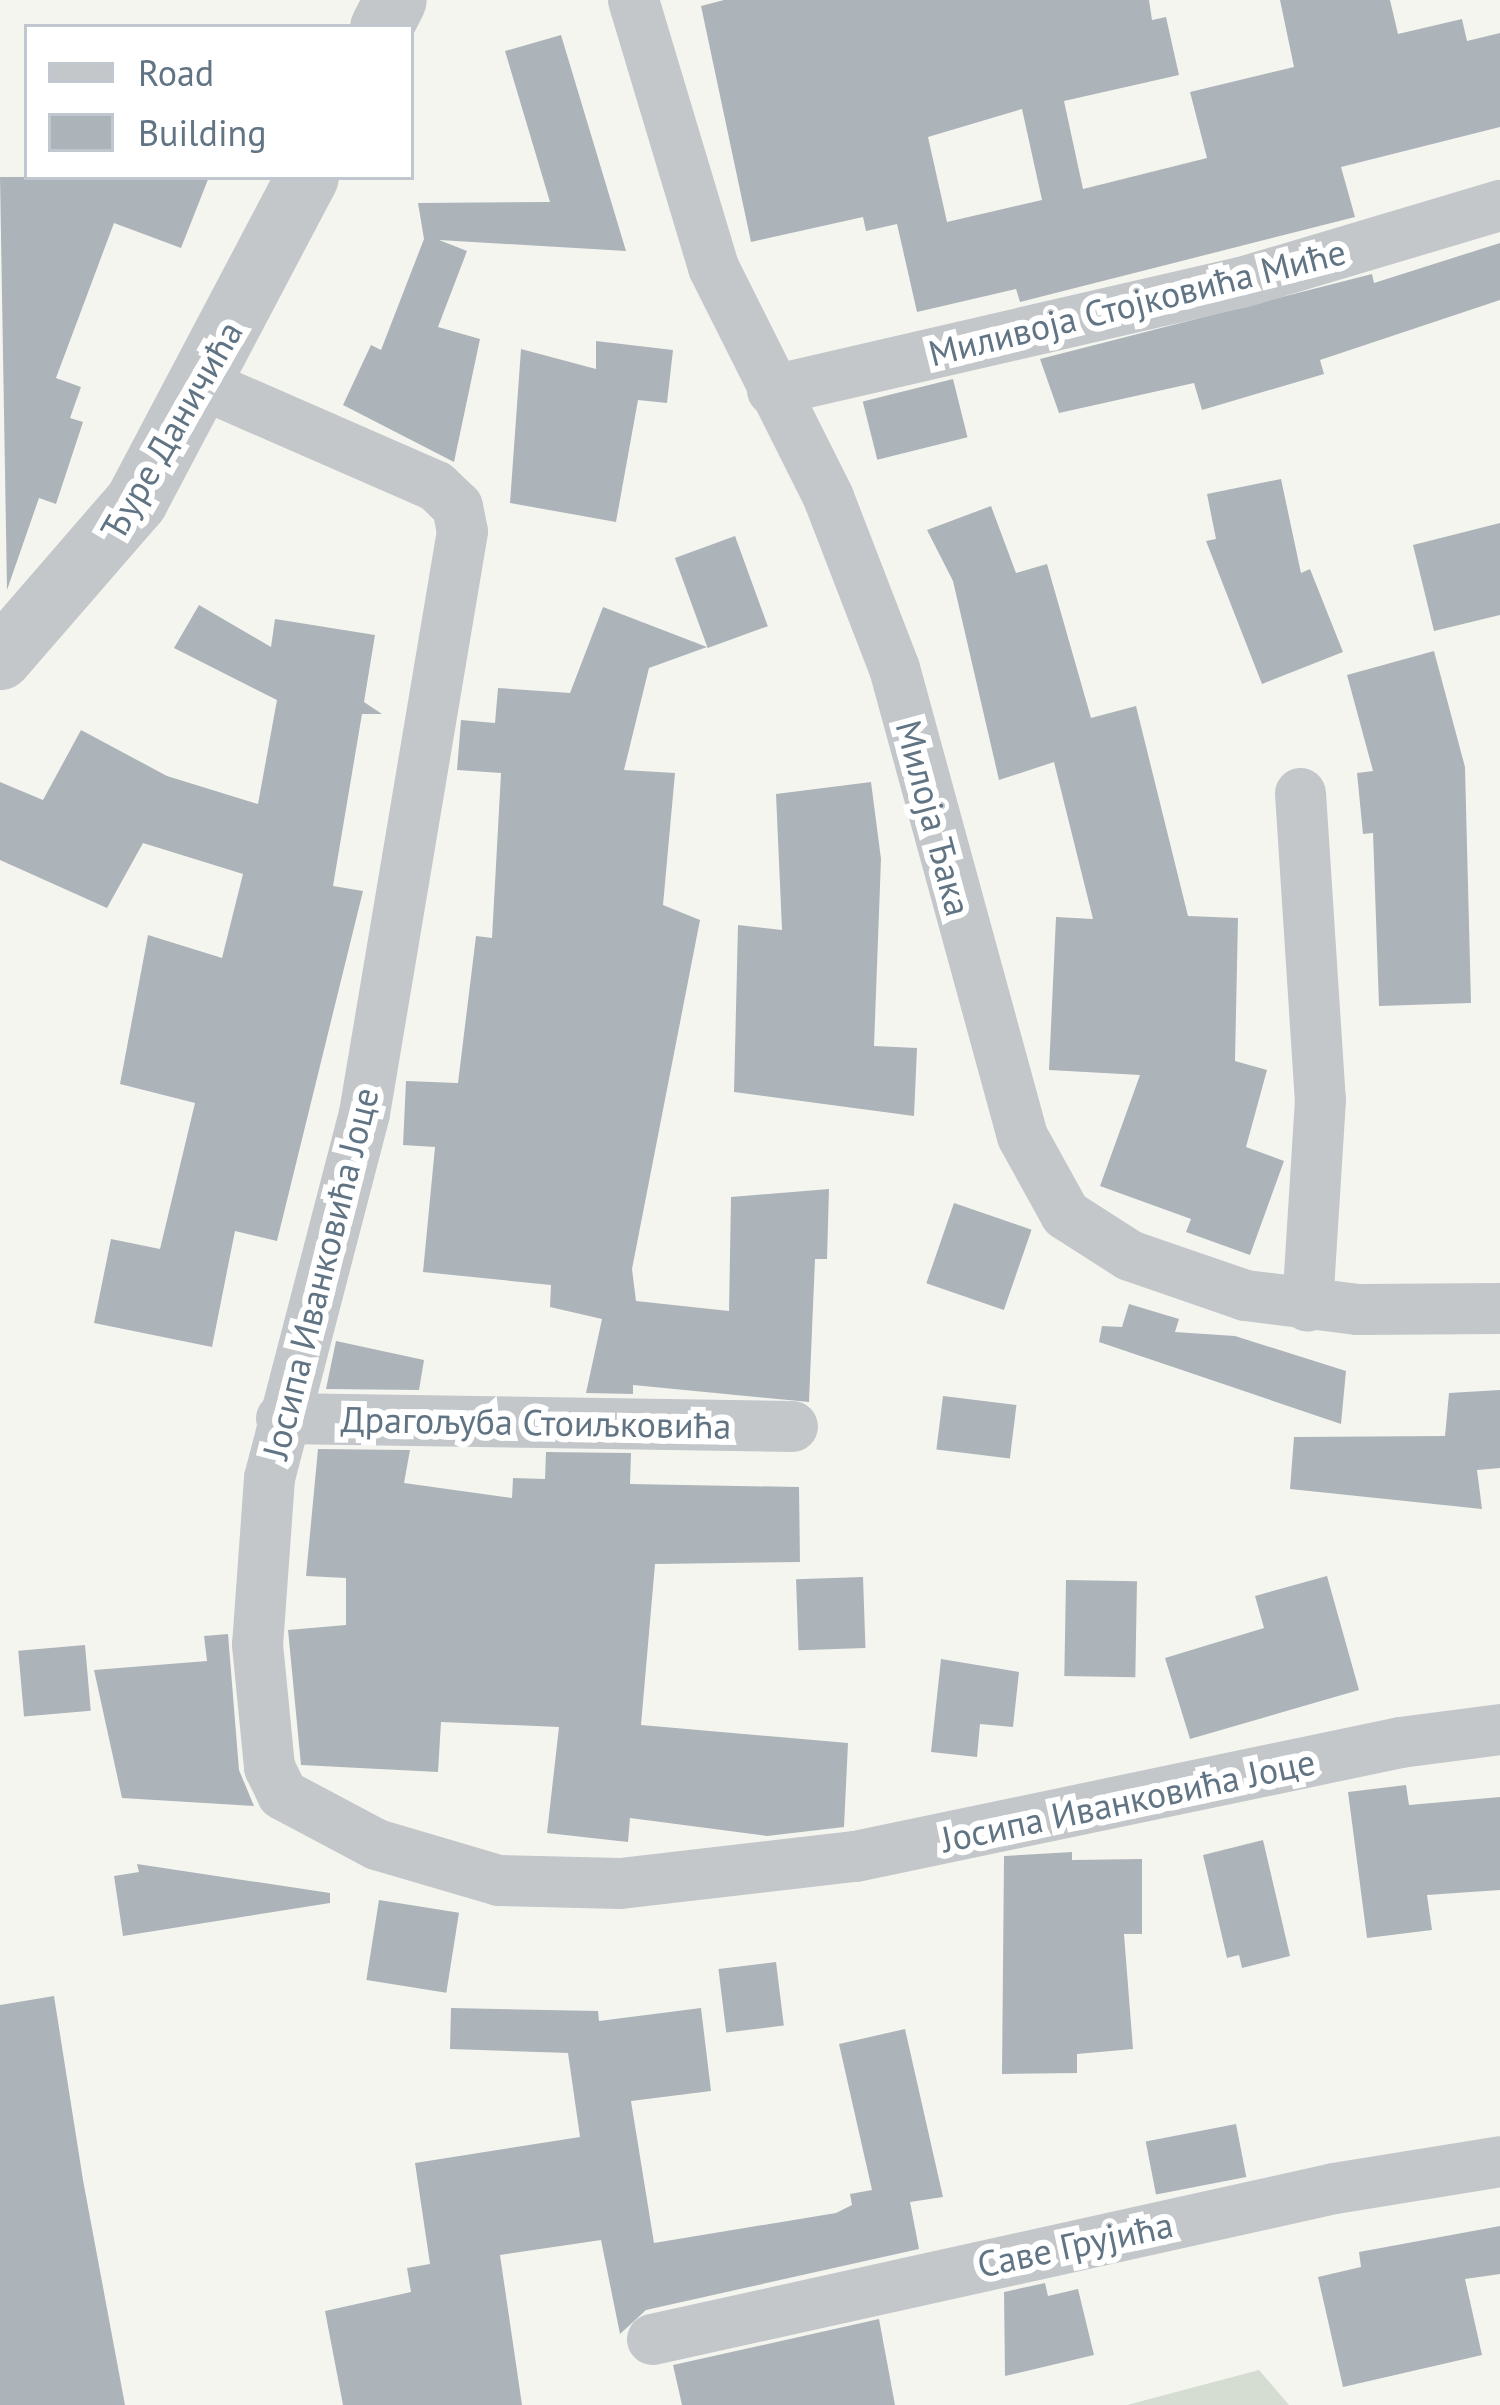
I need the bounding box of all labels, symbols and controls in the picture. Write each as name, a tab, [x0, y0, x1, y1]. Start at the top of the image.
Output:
legend	[24, 24, 414, 180]
text: Road	[138, 49, 214, 96]
text: Building	[138, 109, 267, 156]
street label: Миливоја Стојковића Миће	[924, 229, 1350, 375]
street label: Ђуре Даничића	[91, 313, 251, 547]
street label: Милоја Ђака	[887, 715, 981, 921]
street label: Јосипа Иванковића Јоце	[253, 1083, 387, 1463]
street label: Драгољуба Стоиљковића	[340, 1397, 732, 1447]
street label: Јосипа Иванковића Јоце	[937, 1739, 1319, 1861]
street label: Саве Грујића	[973, 2202, 1177, 2286]

